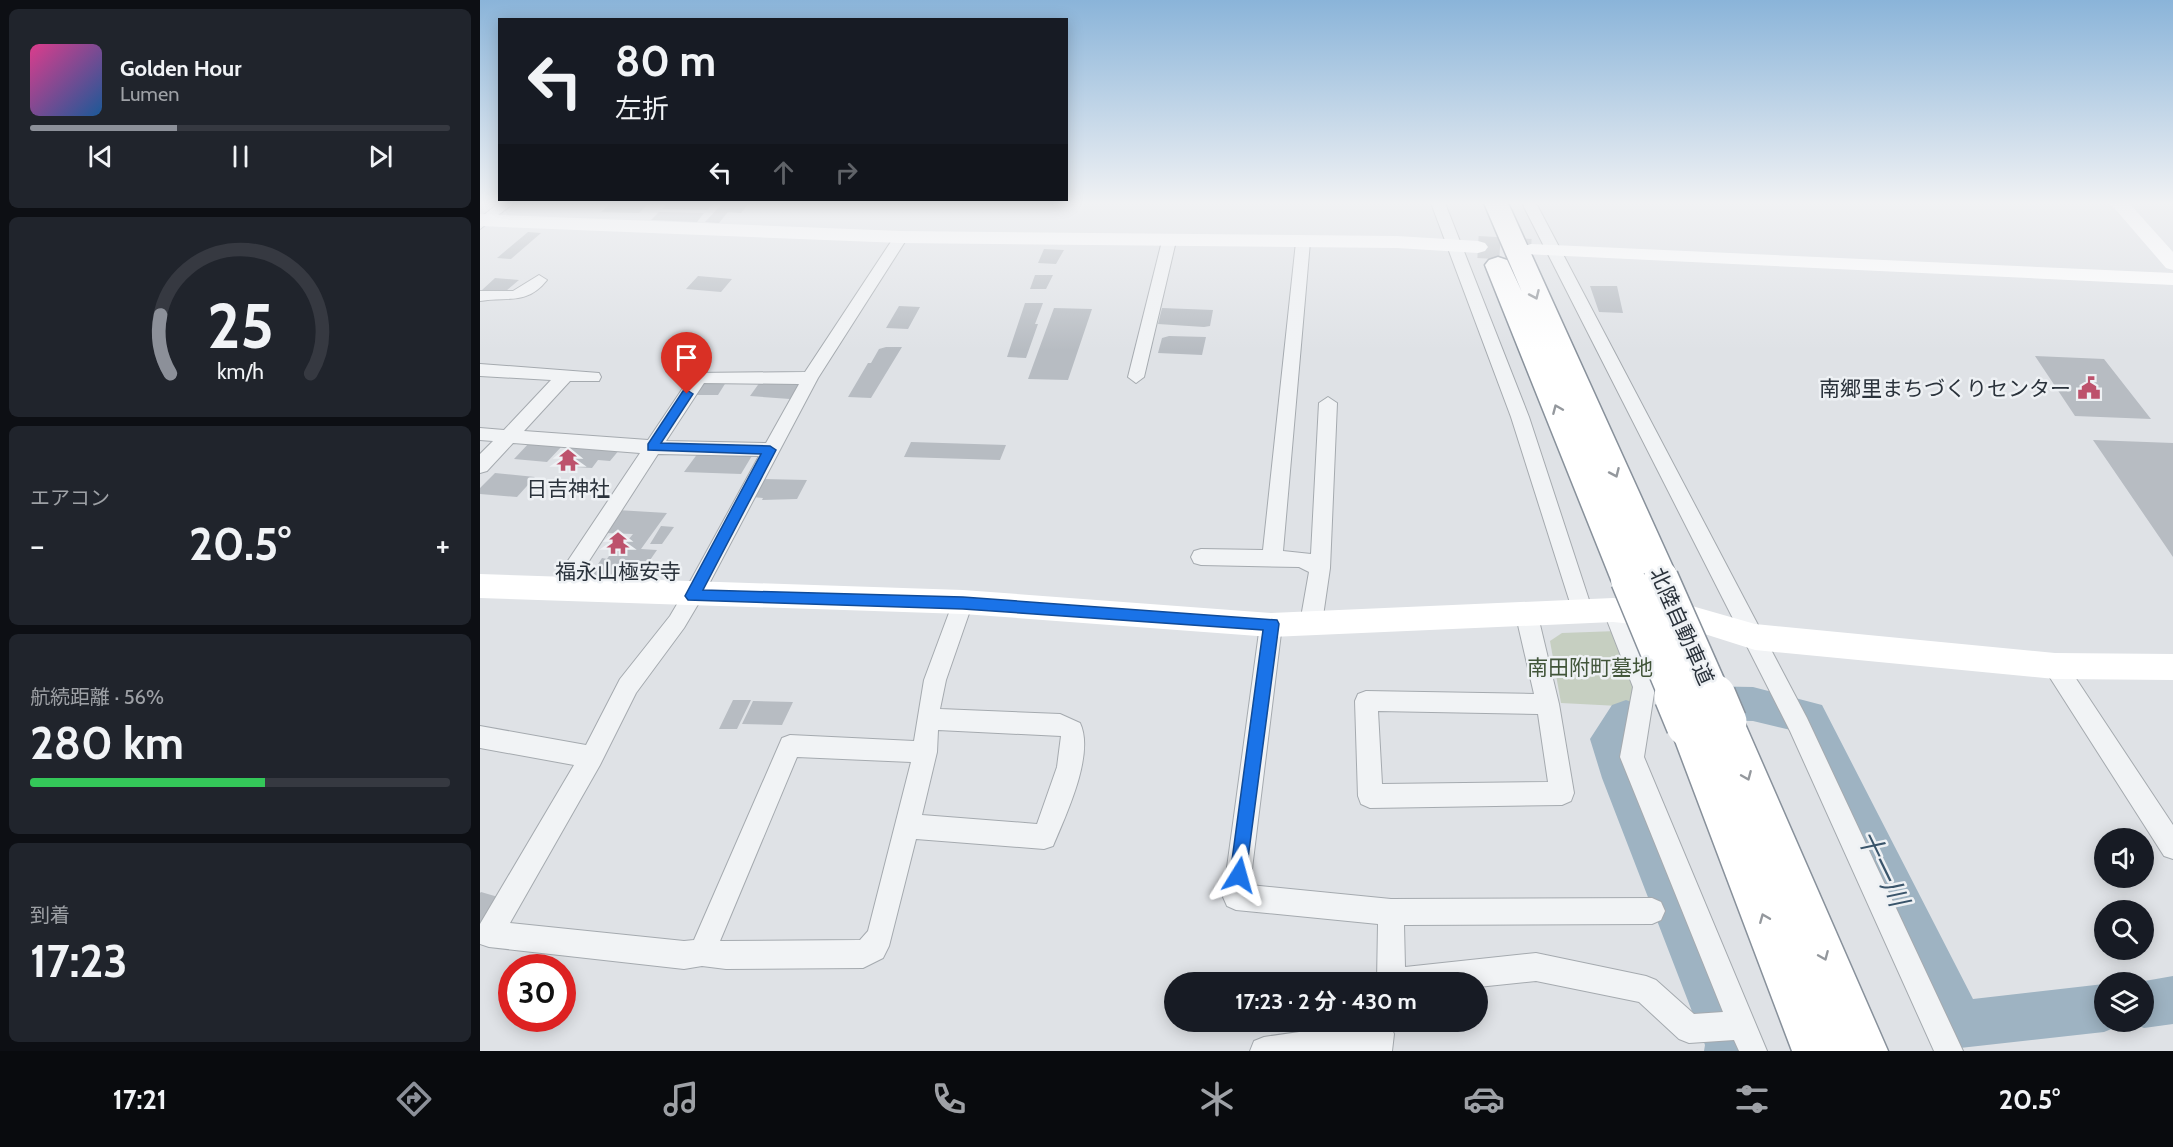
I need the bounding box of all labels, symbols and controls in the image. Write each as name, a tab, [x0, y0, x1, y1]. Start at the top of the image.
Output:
text: 80 m	[615, 35, 716, 87]
icon: left	[516, 42, 594, 120]
text: Golden Hour	[120, 55, 241, 82]
text: Lumen	[120, 82, 179, 106]
text: 左折	[615, 92, 669, 125]
icon: previous	[84, 140, 117, 173]
icon: pause	[224, 140, 257, 173]
icon: next	[364, 140, 397, 173]
icon: left	[704, 156, 737, 189]
icon: ahead	[767, 156, 800, 189]
icon: right	[830, 156, 863, 189]
text: 25	[207, 288, 273, 364]
one-way arrow	[1528, 289, 1540, 300]
pin	[661, 332, 712, 394]
icon: arrive	[670, 341, 703, 374]
text: km/h	[217, 359, 263, 385]
public building icon: 南郷里まちづくりセンター	[2076, 375, 2102, 401]
place label: 南郷里まちづくりセンター	[1819, 376, 2071, 401]
one-way arrow	[1552, 404, 1564, 415]
temple icon: 日吉神社	[555, 447, 581, 473]
one-way arrow	[1607, 467, 1619, 478]
place label: 日吉神社	[526, 476, 610, 501]
text: エアコン	[30, 486, 110, 510]
text: 20.5°	[189, 517, 291, 571]
text: −	[30, 525, 45, 565]
text: +	[435, 525, 450, 565]
temple icon: 福永山極安寺	[605, 530, 631, 556]
place label: 福永山極安寺	[555, 559, 681, 584]
street label: 北陸自動車道	[1645, 563, 1719, 689]
park label: 南田附町墓地	[1527, 655, 1653, 680]
text: 航続距離 · 56%	[30, 685, 164, 709]
text: 280 km	[30, 716, 184, 770]
one-way arrow	[1740, 770, 1752, 781]
water label: 十一川	[1850, 824, 1917, 914]
map controls	[2094, 828, 2154, 1032]
button: sound	[2094, 828, 2154, 888]
position arrow	[1207, 843, 1271, 907]
button: search	[2094, 900, 2154, 960]
text: 到着	[30, 903, 70, 927]
one-way arrow	[1759, 914, 1771, 925]
text: 17:23	[30, 934, 128, 988]
one-way arrow	[1817, 949, 1829, 960]
speed limit sign: 30	[498, 954, 576, 1032]
button: layers	[2094, 972, 2154, 1032]
text: 17:23 · 2 分 · 430 m	[1235, 988, 1417, 1015]
icon: directions	[393, 1078, 435, 1120]
icon: music	[660, 1078, 702, 1120]
icon: phone	[928, 1078, 970, 1120]
icon: climate	[1196, 1078, 1238, 1120]
icon: car	[1463, 1078, 1505, 1120]
icon: filters	[1731, 1078, 1773, 1120]
text: 17:21	[113, 1083, 167, 1116]
text: 20.5°	[1999, 1083, 2060, 1116]

